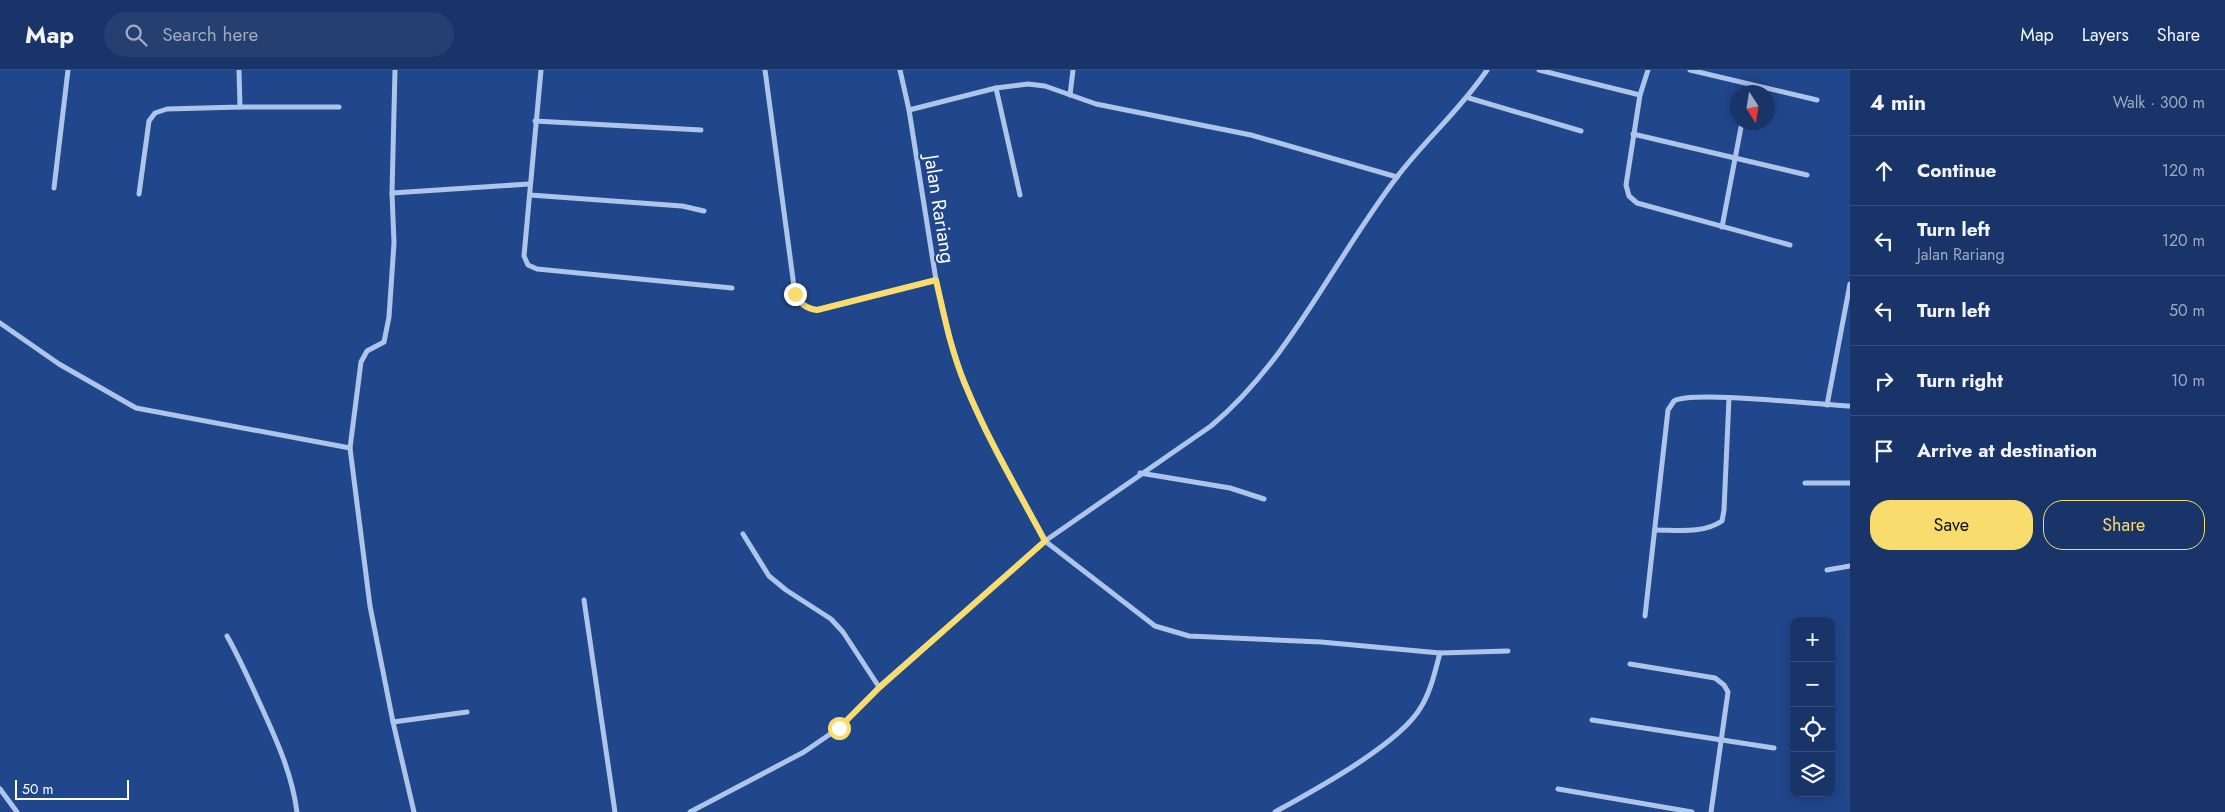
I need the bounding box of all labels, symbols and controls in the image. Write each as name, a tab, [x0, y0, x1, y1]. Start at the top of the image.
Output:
search box	[104, 12, 454, 57]
text: Map	[25, 17, 74, 52]
icon: search	[122, 21, 150, 49]
text: Search here	[162, 21, 258, 48]
text: Map	[2020, 22, 2054, 48]
text: Layers	[2082, 22, 2129, 48]
text: Share	[2157, 22, 2200, 48]
north arrow	[1730, 85, 1775, 130]
text: 4 min	[1870, 88, 1926, 118]
text: Walk · 300 m	[2113, 91, 2205, 114]
street label: Jalan Rariang	[916, 150, 962, 265]
icon: ahead	[1870, 157, 1898, 185]
text: Continue	[1917, 157, 1996, 184]
text: 120 m	[2162, 159, 2205, 182]
text: Turn left	[1917, 216, 1990, 243]
icon: left	[1870, 227, 1898, 255]
text: 120 m	[2162, 229, 2205, 252]
text: Jalan Rariang	[1917, 243, 2005, 266]
route end	[784, 283, 807, 306]
icon: left	[1870, 297, 1898, 325]
text: Turn left	[1917, 297, 1990, 324]
text: 50 m	[2169, 299, 2205, 322]
icon: right	[1870, 367, 1898, 395]
text: Turn right	[1917, 367, 2003, 394]
text: 10 m	[2171, 369, 2205, 392]
icon: arrive	[1870, 437, 1898, 465]
text: Arrive at destination	[1917, 437, 2097, 464]
button: Save	[1870, 500, 2033, 550]
button: Share	[2043, 500, 2205, 550]
map controls	[1790, 617, 1835, 797]
button: +	[1790, 617, 1835, 662]
button: −	[1790, 662, 1835, 707]
button: locate	[1790, 707, 1835, 752]
route start	[828, 717, 851, 740]
button: layers	[1790, 752, 1835, 797]
scale bar	[15, 777, 129, 800]
text: 50 m	[22, 779, 53, 799]

